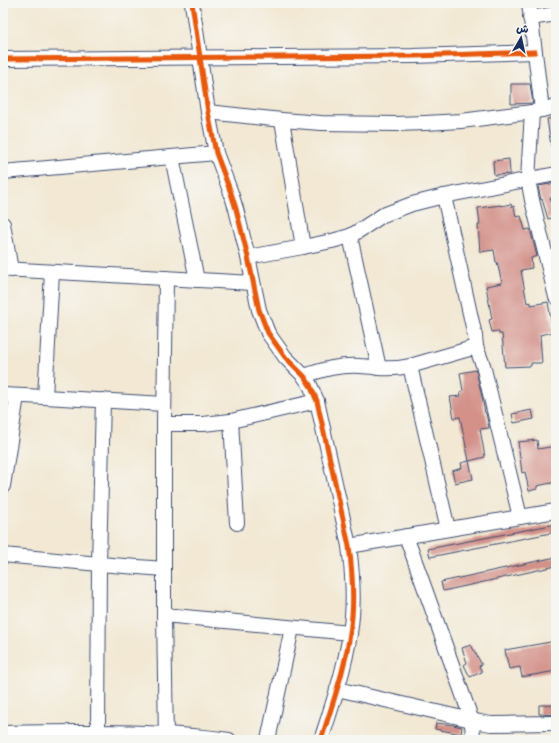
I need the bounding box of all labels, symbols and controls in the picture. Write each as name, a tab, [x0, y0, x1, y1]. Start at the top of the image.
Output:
north arrow	[501, 18, 541, 58]
text: ش	[515, 19, 530, 36]

